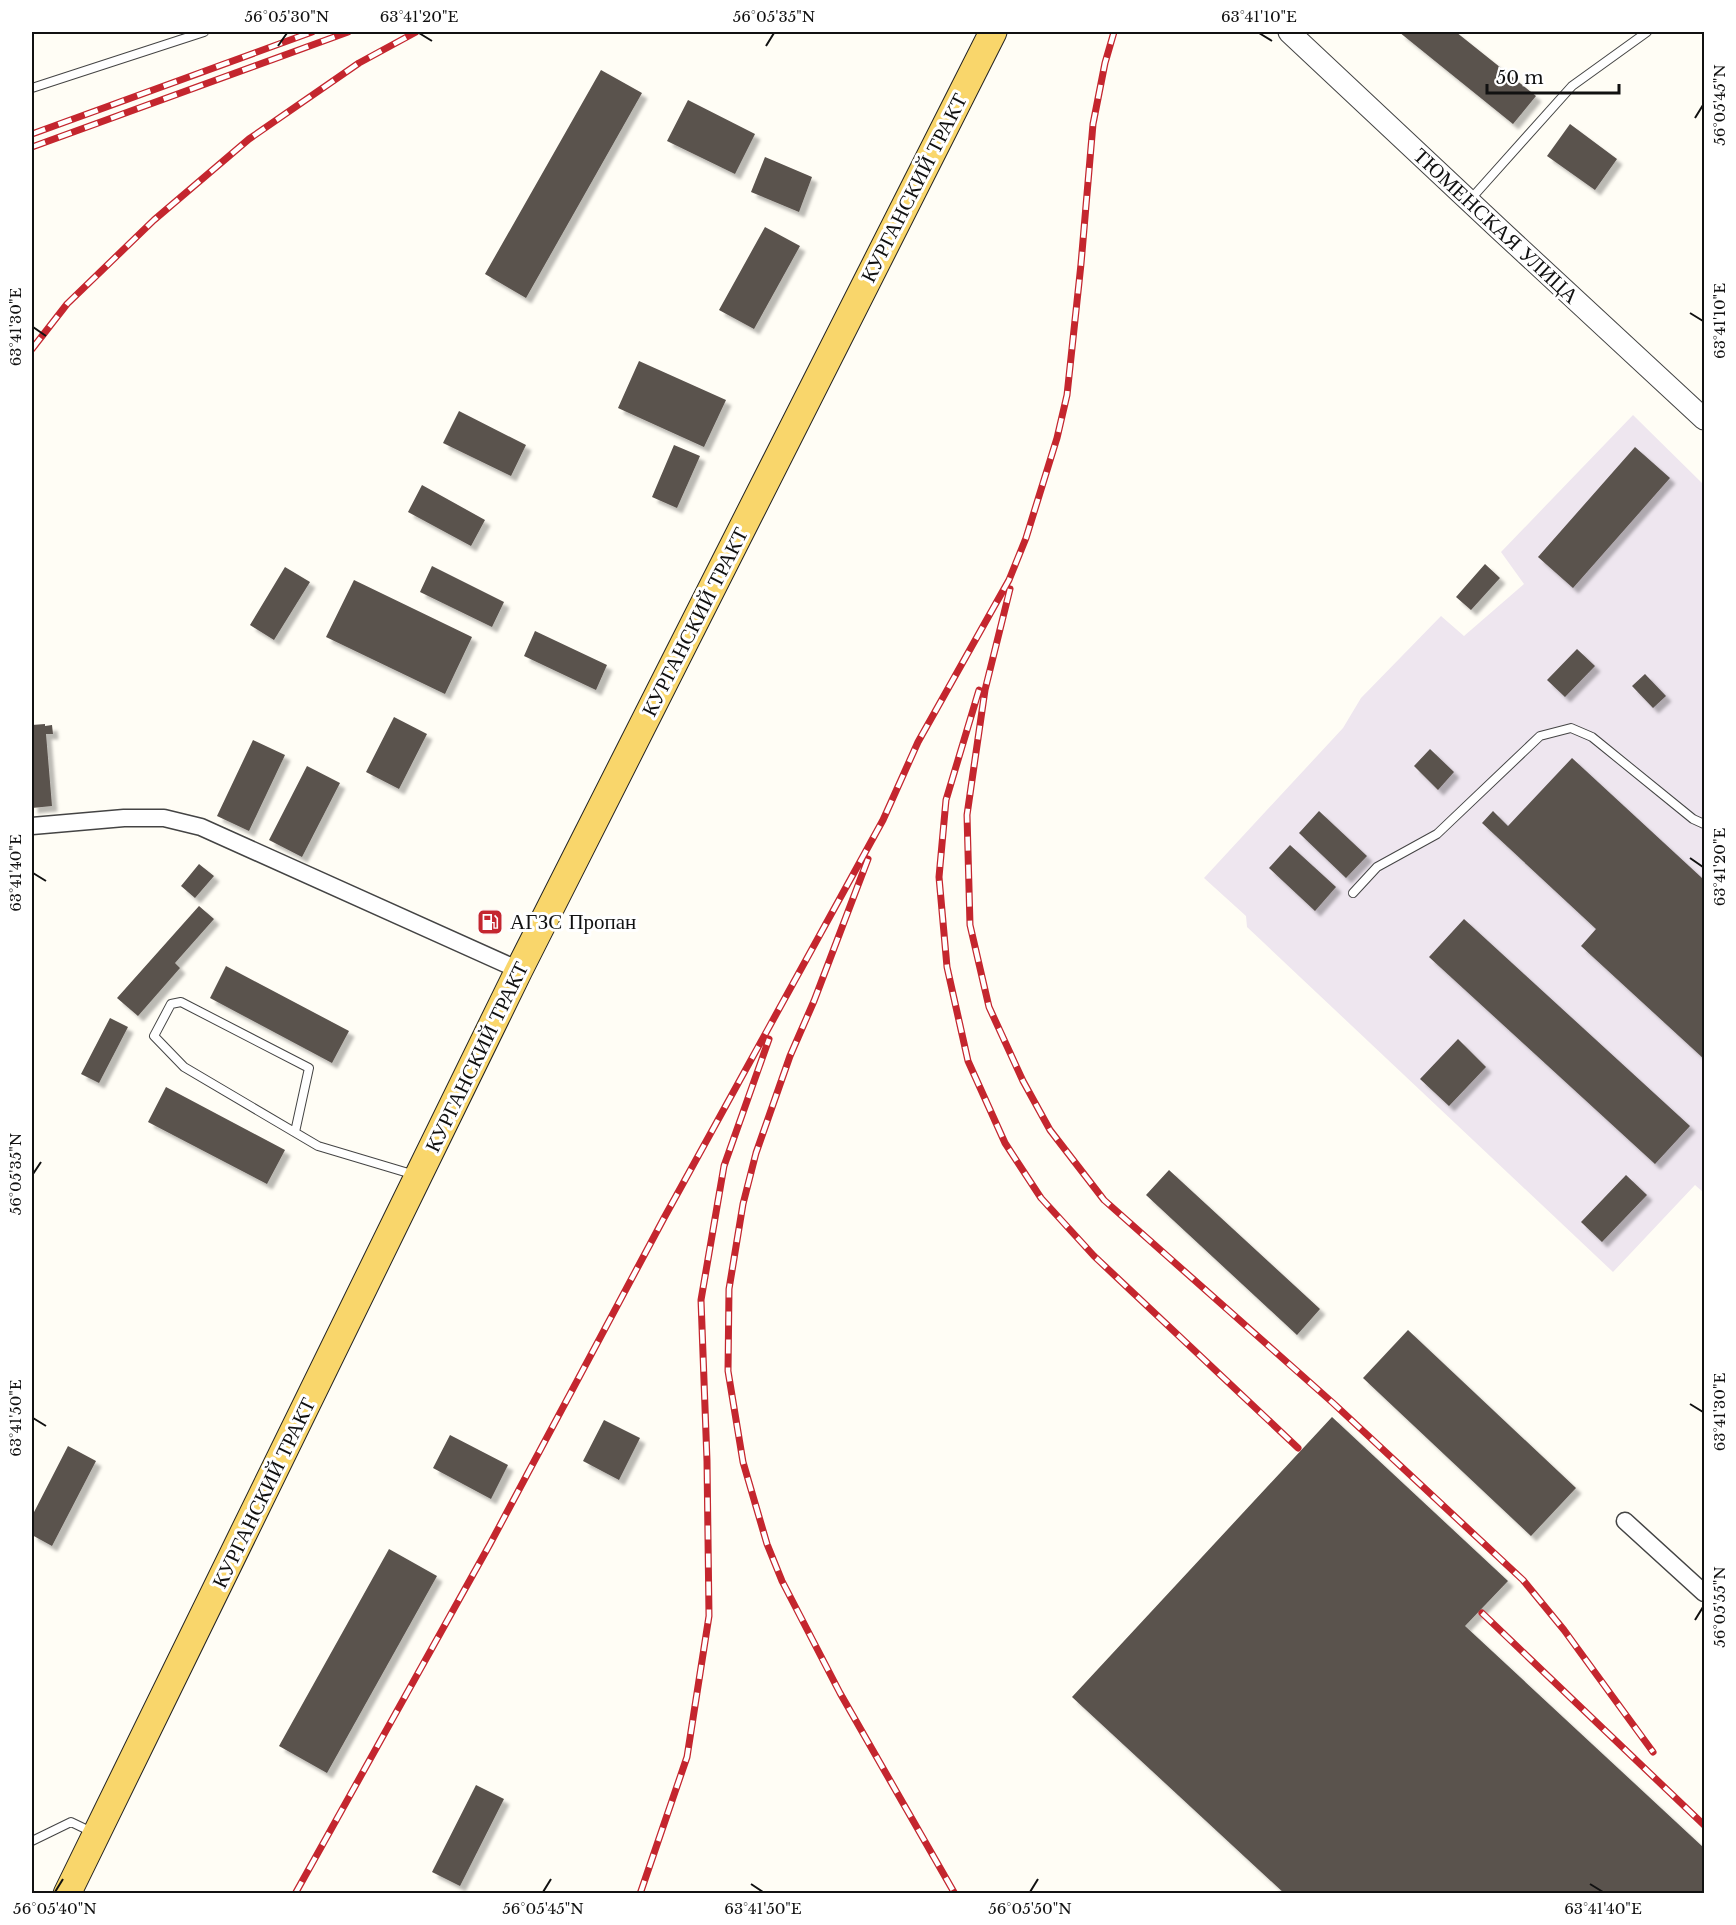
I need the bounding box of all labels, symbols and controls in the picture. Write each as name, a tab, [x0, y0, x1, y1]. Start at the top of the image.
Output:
text: 56°05'30"N	[245, 7, 329, 26]
text: 63°41'20"E	[380, 7, 458, 26]
text: 56°05'35"N	[733, 7, 815, 26]
text: 63°41'10"E	[1221, 7, 1297, 26]
scale bar	[1487, 57, 1619, 95]
text: 56°05'45"N	[1710, 64, 1729, 146]
text: 50 m	[1496, 67, 1544, 89]
street label: КУРГАНСКИЙ ТРАКТ	[855, 89, 973, 287]
street label: ТЮМЕНСКАЯ УЛИЦА	[1408, 143, 1585, 310]
text: 63°41'10"E	[1710, 283, 1729, 359]
text: 63°41'30"E	[6, 288, 25, 366]
street label: КУРГАНСКИЙ ТРАКТ	[636, 523, 754, 721]
text: 63°41'20"E	[1710, 828, 1729, 906]
text: 63°41'40"E	[6, 834, 25, 912]
fuel station icon: АГЗС Пропан	[475, 907, 505, 937]
place label: АГЗС Пропан	[510, 909, 636, 935]
street label: КУРГАНСКИЙ ТРАКТ	[420, 957, 534, 1156]
text: 56°05'35"N	[6, 1133, 25, 1215]
text: 63°41'30"E	[1710, 1373, 1729, 1451]
text: 63°41'50"E	[6, 1379, 25, 1457]
street label: КУРГАНСКИЙ ТРАКТ	[207, 1393, 321, 1592]
text: 56°05'55"N	[1710, 1566, 1729, 1648]
text: 56°05'40"N	[13, 1899, 97, 1918]
text: 56°05'45"N	[502, 1899, 584, 1918]
text: 63°41'50"E	[724, 1899, 802, 1918]
text: 56°05'50"N	[988, 1899, 1072, 1918]
text: 63°41'40"E	[1564, 1899, 1642, 1918]

